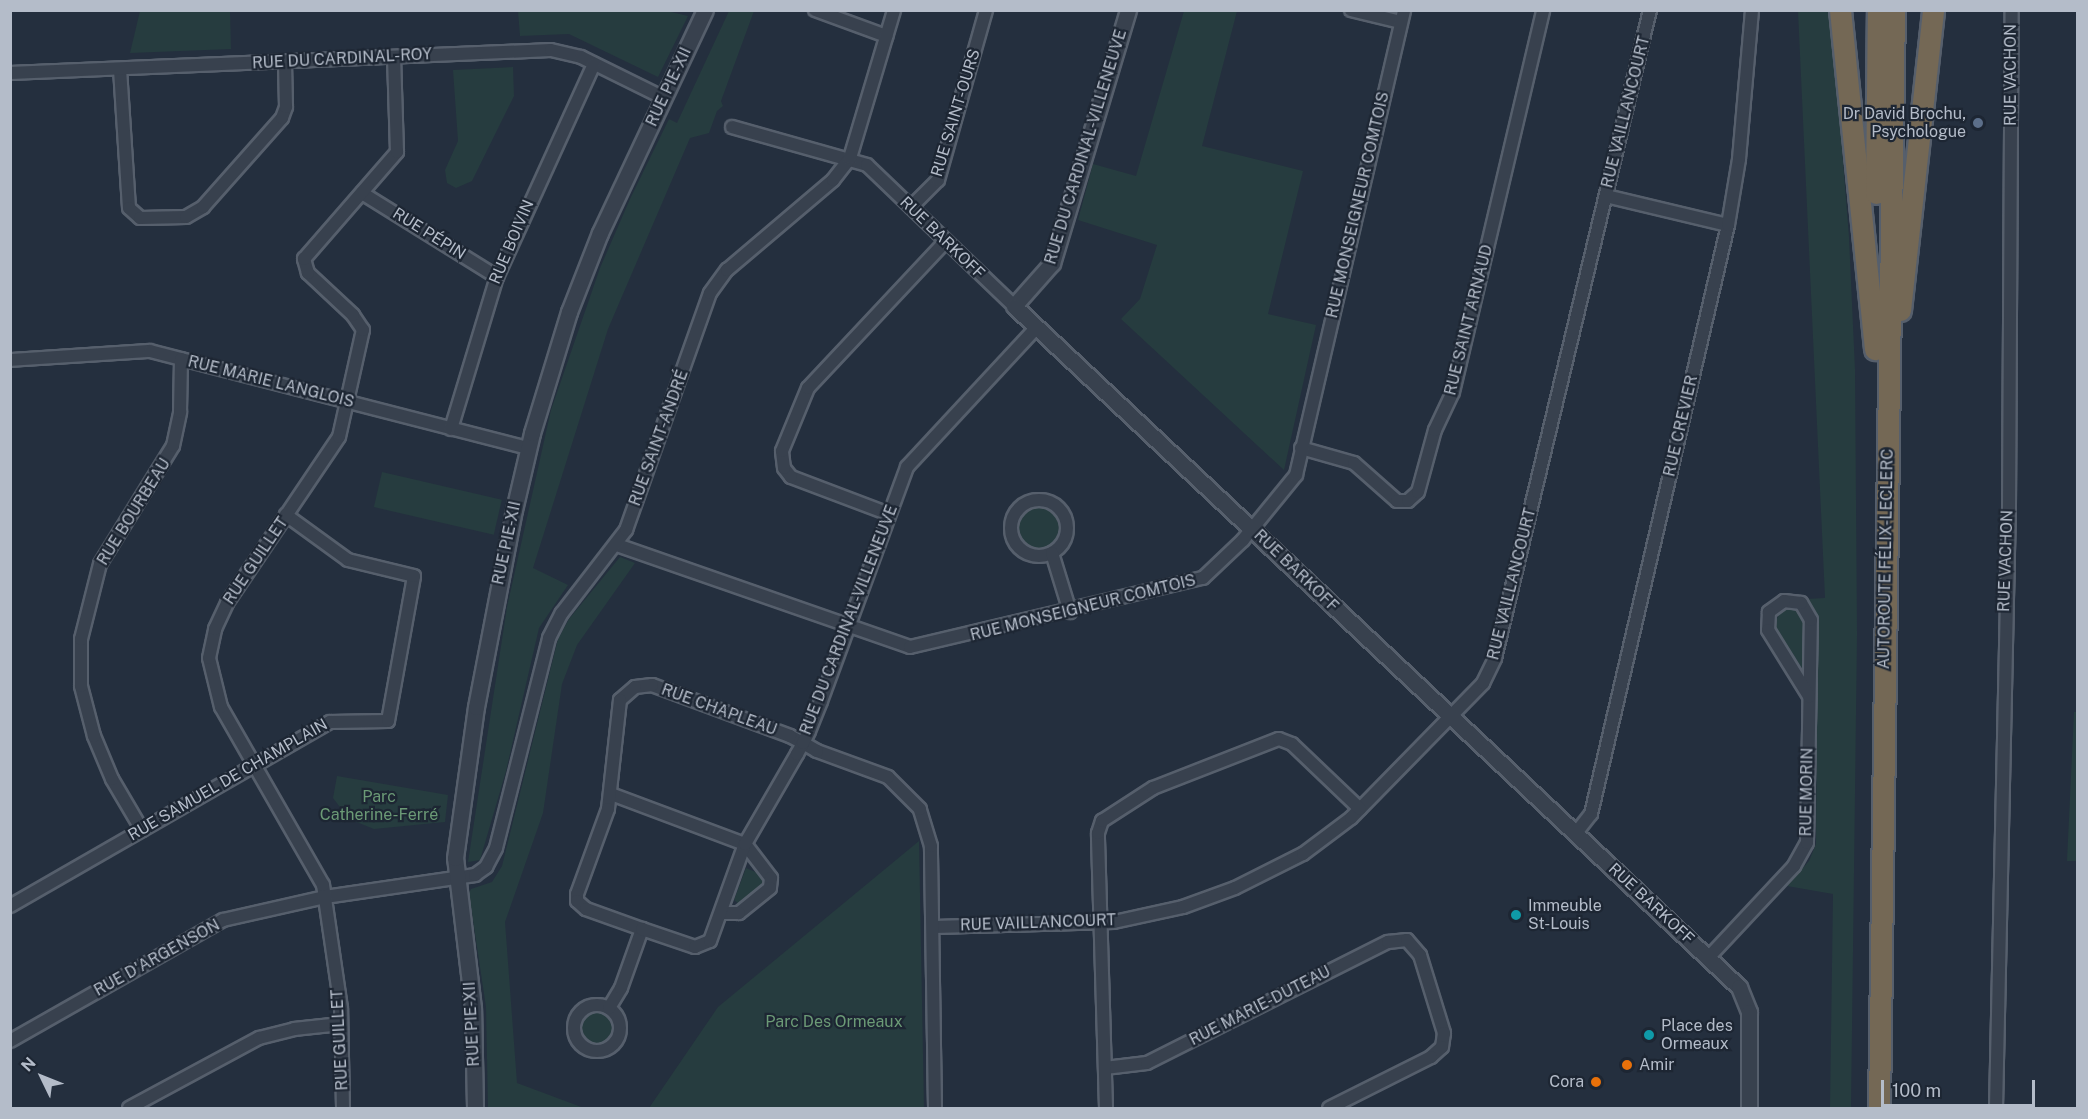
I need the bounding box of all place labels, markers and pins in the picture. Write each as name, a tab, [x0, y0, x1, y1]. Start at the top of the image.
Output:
place label: Dr David Brochu, Psychologue	[1843, 104, 1966, 142]
marker: Dr David Brochu, Psychologue	[1971, 116, 1985, 130]
place label: Immeuble St-Louis	[1528, 896, 1602, 934]
marker: Immeuble St-Louis	[1509, 908, 1523, 922]
place label: Place des Ormeaux	[1661, 1016, 1733, 1054]
marker: Place des Ormeaux	[1642, 1028, 1656, 1042]
place label: Amir	[1639, 1055, 1675, 1075]
marker: Amir	[1620, 1058, 1634, 1072]
place label: Cora	[1549, 1072, 1584, 1092]
marker: Cora	[1589, 1075, 1603, 1089]

